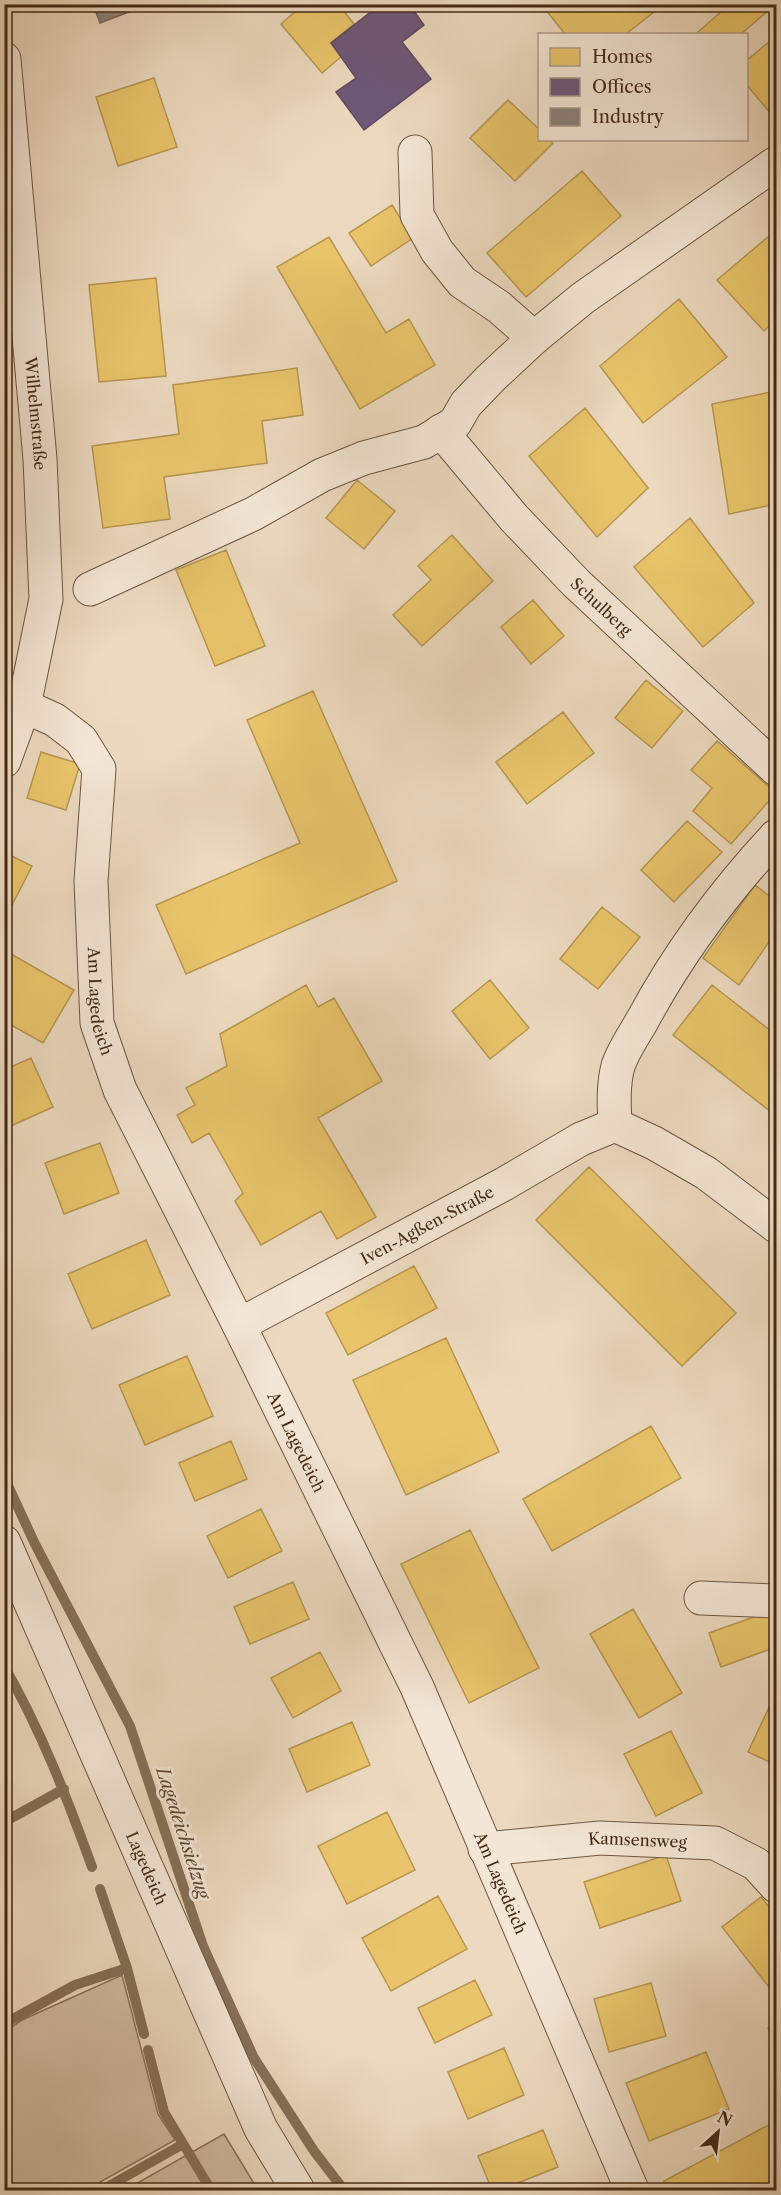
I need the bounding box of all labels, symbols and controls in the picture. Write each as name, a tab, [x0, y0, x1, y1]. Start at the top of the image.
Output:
legend	[538, 33, 748, 141]
text: Homes	[592, 46, 653, 68]
text: Offices	[592, 76, 652, 98]
text: Industry	[592, 106, 665, 128]
street label: Wilhelmstraße	[21, 355, 50, 471]
street label: Schulberg	[567, 573, 637, 640]
street label: Am Lagedeich	[84, 946, 117, 1058]
street label: Iven-Agßen-Straße	[357, 1181, 497, 1269]
street label: Am Lagedeich	[263, 1388, 330, 1495]
water label: Lagedeichsielzug	[151, 1762, 215, 1904]
street label: Lagedeich	[122, 1828, 172, 1908]
street label: Am Lagedeich	[470, 1828, 531, 1937]
street label: Kamsensweg	[587, 1828, 688, 1852]
north arrow	[688, 2102, 748, 2162]
text: N	[714, 2107, 736, 2131]

